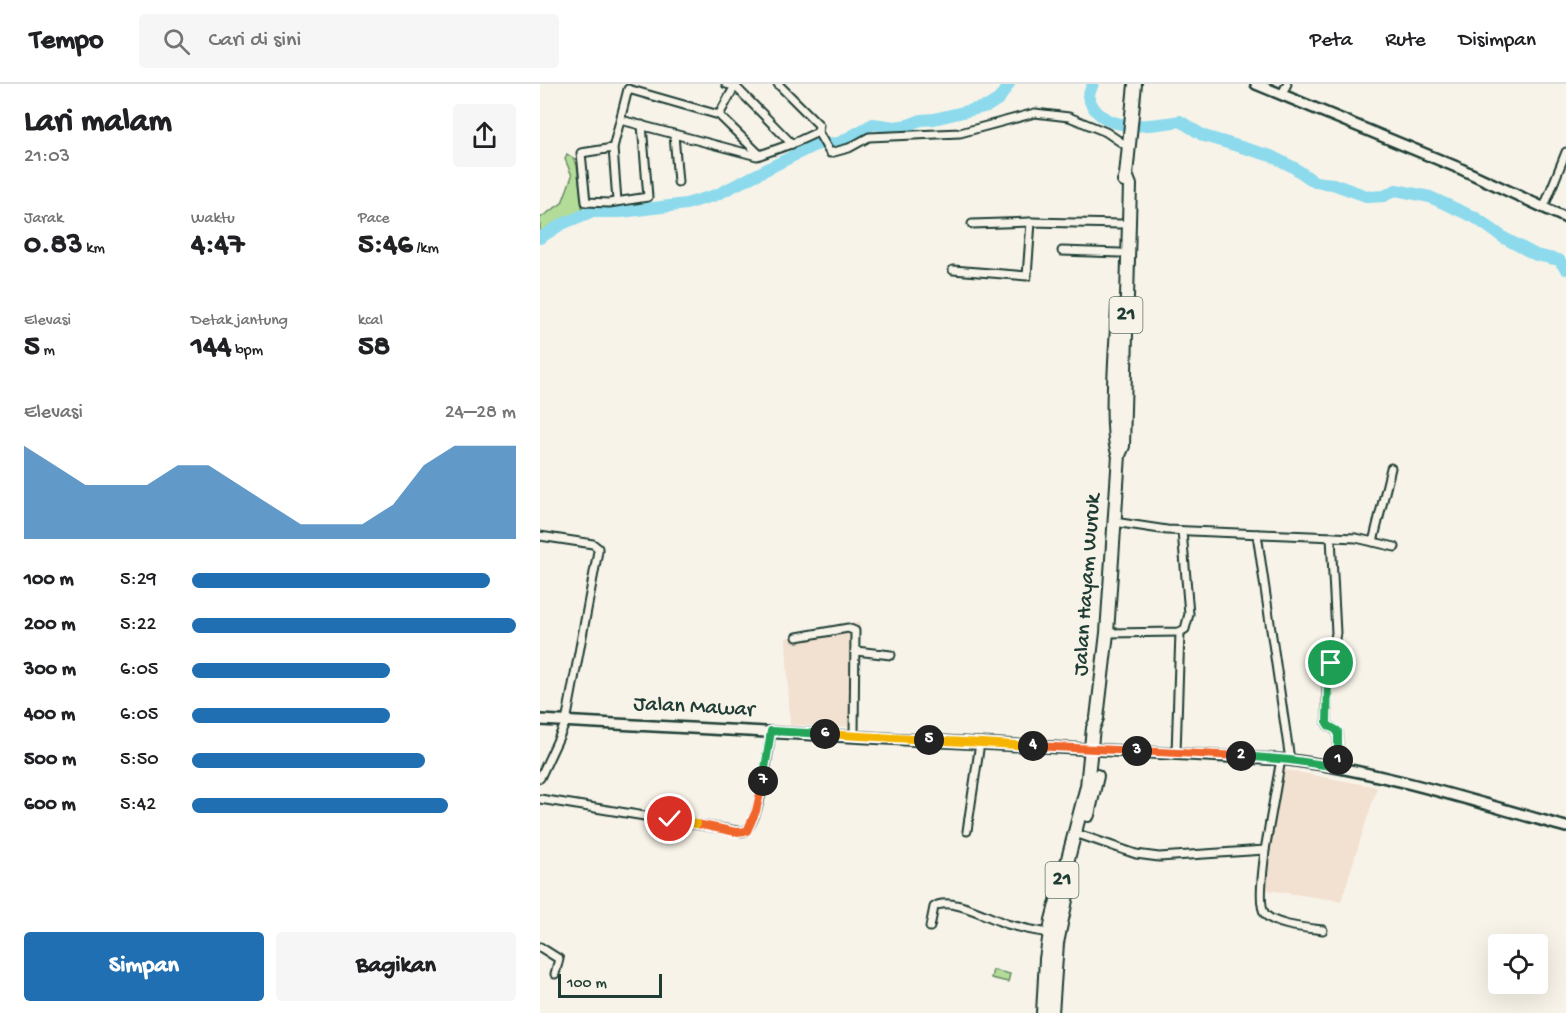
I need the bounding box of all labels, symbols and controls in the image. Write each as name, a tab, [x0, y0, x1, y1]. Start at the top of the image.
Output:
search box	[139, 14, 559, 68]
text: Tempo	[30, 25, 103, 58]
icon: search	[160, 25, 193, 58]
text: Cari di sini	[208, 28, 301, 54]
text: Peta	[1310, 29, 1352, 54]
text: Rute	[1385, 29, 1426, 54]
text: Disimpan	[1459, 29, 1536, 54]
text: Lari malam	[24, 104, 172, 142]
button: share	[453, 104, 516, 167]
text: 21:03	[24, 146, 70, 169]
text: Jarak	[24, 210, 63, 229]
text: Waktu	[191, 210, 235, 229]
text: Pace	[358, 210, 389, 229]
text: 0.83	[24, 229, 82, 264]
text: 4:47	[191, 229, 244, 264]
text: 5:46	[358, 229, 413, 264]
text: km	[82, 240, 105, 259]
text: /km	[413, 240, 439, 259]
road number: 21	[1110, 297, 1142, 333]
text: Elevasi	[24, 312, 71, 331]
text: Detak jantung	[191, 312, 288, 331]
text: kcal	[358, 312, 383, 331]
text: 5	[24, 331, 40, 366]
text: 144	[191, 331, 232, 366]
text: 58	[358, 331, 390, 366]
text: m	[40, 342, 55, 361]
text: bpm	[232, 342, 263, 361]
text: Elevasi	[24, 402, 83, 425]
text: 24–28 m	[445, 402, 516, 425]
street label: Jalan Hayam Wuruk	[1069, 491, 1107, 677]
text: 100 m	[24, 569, 74, 592]
text: 5:29	[120, 569, 157, 592]
text: 200 m	[24, 614, 75, 637]
text: 5:22	[120, 614, 156, 637]
pin	[1305, 637, 1356, 688]
icon: arrive	[1314, 646, 1347, 679]
text: 300 m	[24, 659, 76, 682]
text: 6:05	[120, 659, 158, 682]
street label: Jalan Mawar	[633, 692, 757, 724]
text: 400 m	[24, 704, 75, 727]
text: 6:05	[120, 704, 158, 727]
pin: 6	[810, 719, 840, 749]
text: 6	[821, 724, 829, 743]
pin: 5	[914, 725, 944, 755]
text: 5	[925, 730, 933, 749]
pin: 4	[1018, 731, 1048, 761]
text: 4	[1029, 736, 1037, 755]
pin: 3	[1122, 736, 1152, 766]
text: 3	[1133, 741, 1141, 760]
pin: 2	[1226, 741, 1256, 771]
pin: 1	[1323, 745, 1353, 775]
text: 2	[1237, 746, 1245, 765]
text: 500 m	[24, 749, 76, 772]
text: 5:50	[120, 749, 159, 772]
text: 1	[1335, 750, 1341, 769]
pin: 7	[748, 766, 778, 796]
text: 7	[759, 771, 767, 790]
pin	[644, 793, 695, 844]
text: 600 m	[24, 794, 76, 817]
text: 5:42	[120, 794, 156, 817]
icon: check	[653, 802, 686, 835]
road number: 21	[1046, 862, 1078, 898]
button: Simpan	[24, 932, 264, 1001]
button: Bagikan	[276, 932, 516, 1001]
map controls	[1488, 934, 1548, 994]
button: locate	[1488, 934, 1548, 994]
scale bar	[558, 971, 662, 998]
text: 100 m	[567, 975, 607, 994]

